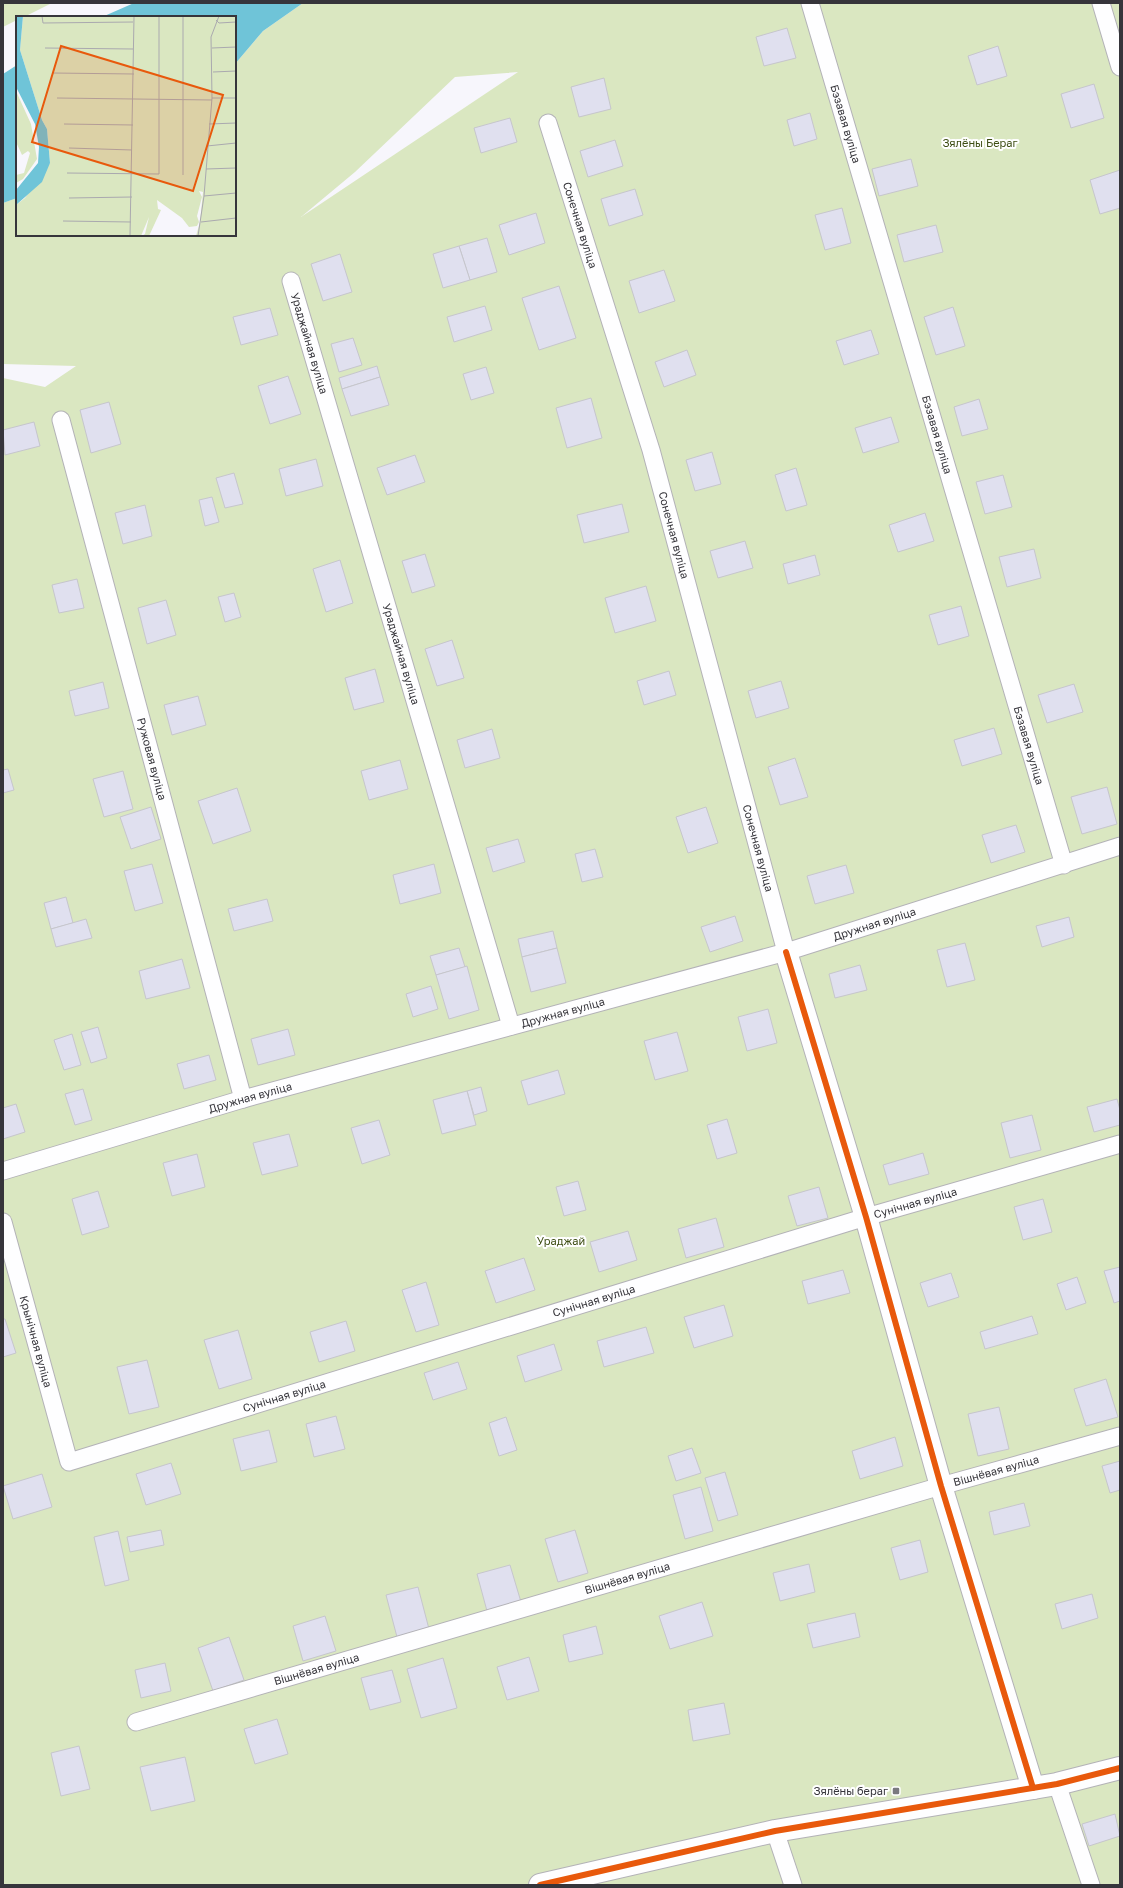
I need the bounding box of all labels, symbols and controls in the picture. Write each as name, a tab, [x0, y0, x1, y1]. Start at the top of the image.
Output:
inset map	[16, 16, 236, 236]
street label: Бэзавая вуліца	[828, 83, 864, 165]
park label: Зялёны Бераг	[942, 136, 1018, 149]
street label: Сонечная вуліца	[561, 180, 600, 270]
street label: Ураджайная вуліца	[289, 291, 331, 395]
street label: Бэзавая вуліца	[920, 394, 955, 475]
street label: Сонечная вуліца	[656, 490, 692, 580]
street label: Ураджайная вуліца	[381, 602, 423, 706]
street label: Бэзавая вуліца	[1012, 704, 1047, 786]
street label: Ружовая вуліца	[135, 716, 170, 802]
street label: Сонечная вуліца	[741, 803, 776, 893]
street label: Дружная вуліца	[831, 904, 917, 943]
street label: Дружная вуліца	[520, 994, 606, 1029]
street label: Дружная вуліца	[207, 1079, 293, 1115]
street label: Сунічная вуліца	[872, 1184, 958, 1220]
park label: Ураджай	[537, 1234, 585, 1247]
street label: Сунічная вуліца	[551, 1281, 637, 1319]
street label: Крынічная вуліца	[18, 1294, 55, 1389]
street label: Сунічная вуліца	[241, 1377, 327, 1414]
street label: Вішнёвая вуліца	[952, 1452, 1040, 1488]
street label: Вішнёвая вуліца	[583, 1559, 671, 1596]
street label: Вішнёвая вуліца	[272, 1650, 360, 1687]
place label: Зялёны бераг	[814, 1784, 888, 1797]
marker: Зялёны бераг	[891, 1786, 901, 1796]

